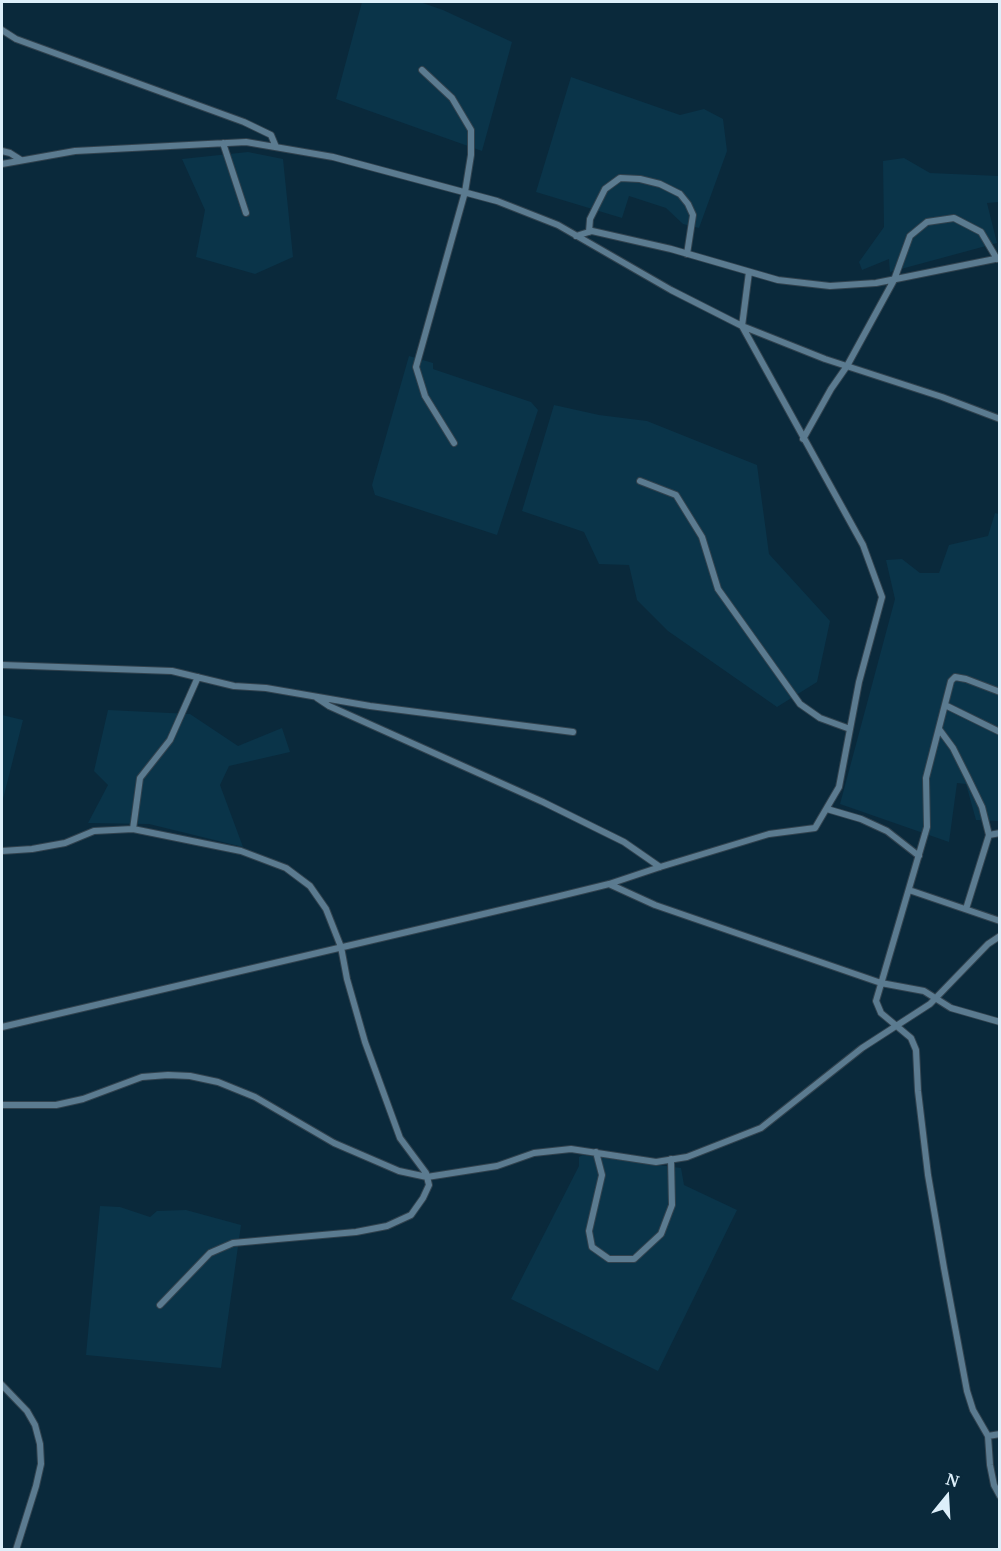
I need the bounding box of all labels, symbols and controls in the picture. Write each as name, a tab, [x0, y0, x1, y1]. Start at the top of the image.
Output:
north arrow	[917, 1467, 977, 1527]
text: N	[943, 1467, 962, 1492]

